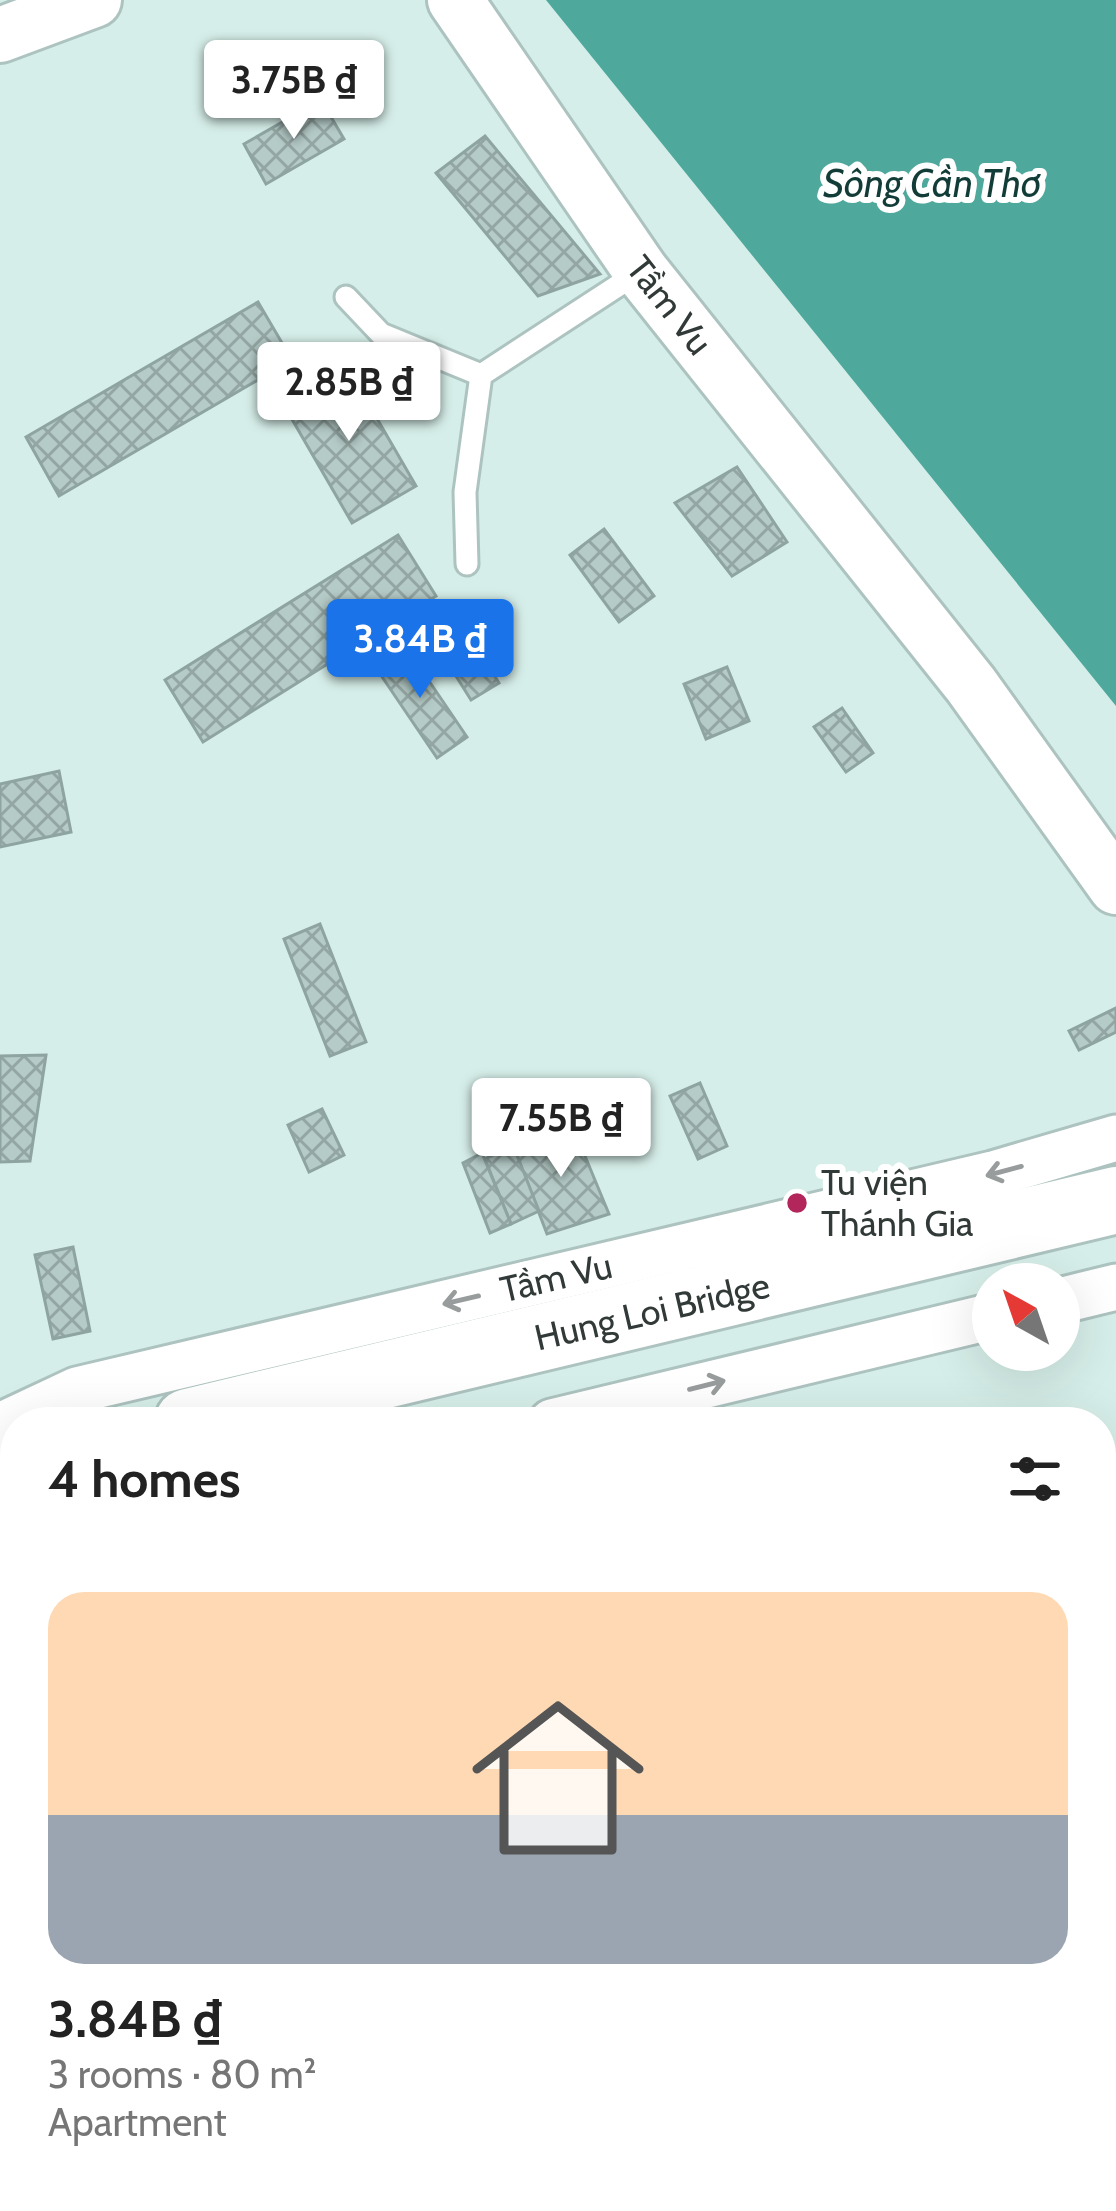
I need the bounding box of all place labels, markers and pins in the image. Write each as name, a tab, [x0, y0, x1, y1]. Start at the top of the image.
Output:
pin: 3.75B ₫	[183, 40, 405, 142]
pin: 2.85B ₫	[238, 342, 460, 444]
pin: 3.84B ₫	[309, 599, 531, 701]
pin: 7.55B ₫	[450, 1078, 672, 1180]
place label: Tu viện Thánh Gia	[821, 1160, 973, 1245]
marker: Tu viện Thánh Gia	[784, 1190, 810, 1216]

